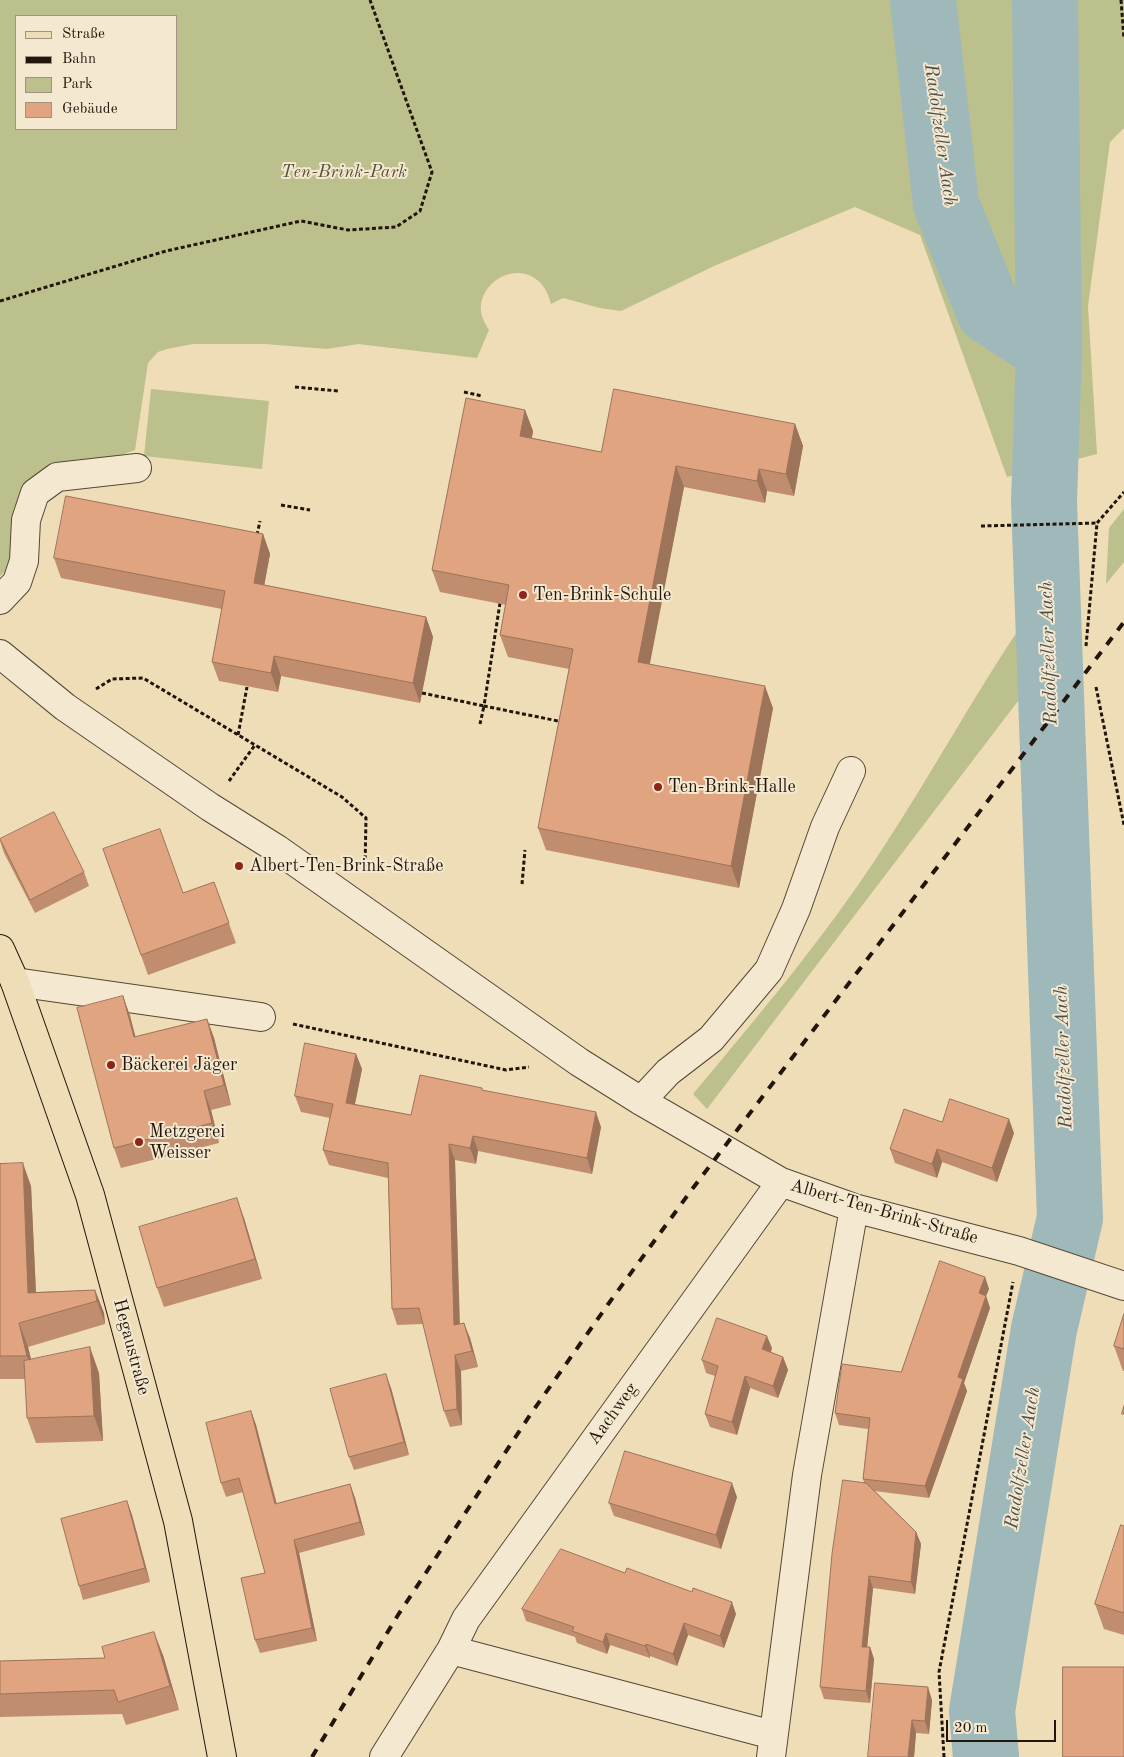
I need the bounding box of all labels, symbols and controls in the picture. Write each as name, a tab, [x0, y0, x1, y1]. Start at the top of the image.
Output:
legend	[15, 15, 178, 130]
text: Straße	[62, 27, 105, 42]
text: Bahn	[62, 52, 96, 67]
water label: Radolfzeller Aach	[919, 62, 961, 208]
text: Park	[62, 77, 93, 92]
text: Gebäude	[62, 102, 118, 117]
park label: Ten-Brink-Park	[281, 161, 407, 183]
water label: Radolfzeller Aach	[1035, 581, 1063, 725]
place label: Ten-Brink-Schule	[533, 584, 671, 606]
marker: Ten-Brink-Schule	[517, 589, 529, 601]
place label: Ten-Brink-Halle	[668, 776, 796, 798]
marker: Ten-Brink-Halle	[652, 781, 664, 793]
place label: Albert-Ten-Brink-Straße	[249, 855, 444, 877]
marker: Albert-Ten-Brink-Straße	[233, 860, 245, 872]
water label: Radolfzeller Aach	[1050, 985, 1078, 1129]
place label: Bäckerei Jäger	[121, 1054, 237, 1076]
marker: Bäckerei Jäger	[105, 1059, 117, 1071]
place label: Metzgerei Weisser	[149, 1121, 225, 1164]
marker: Metzgerei Weisser	[133, 1136, 145, 1148]
street label: Albert-Ten-Brink-Straße	[787, 1175, 981, 1249]
street label: Hegaustraße	[108, 1296, 154, 1398]
street label: Aachweg	[583, 1379, 643, 1449]
water label: Radolfzeller Aach	[1000, 1385, 1046, 1531]
scale bar	[949, 1710, 1059, 1742]
text: 20 m	[954, 1721, 988, 1736]

